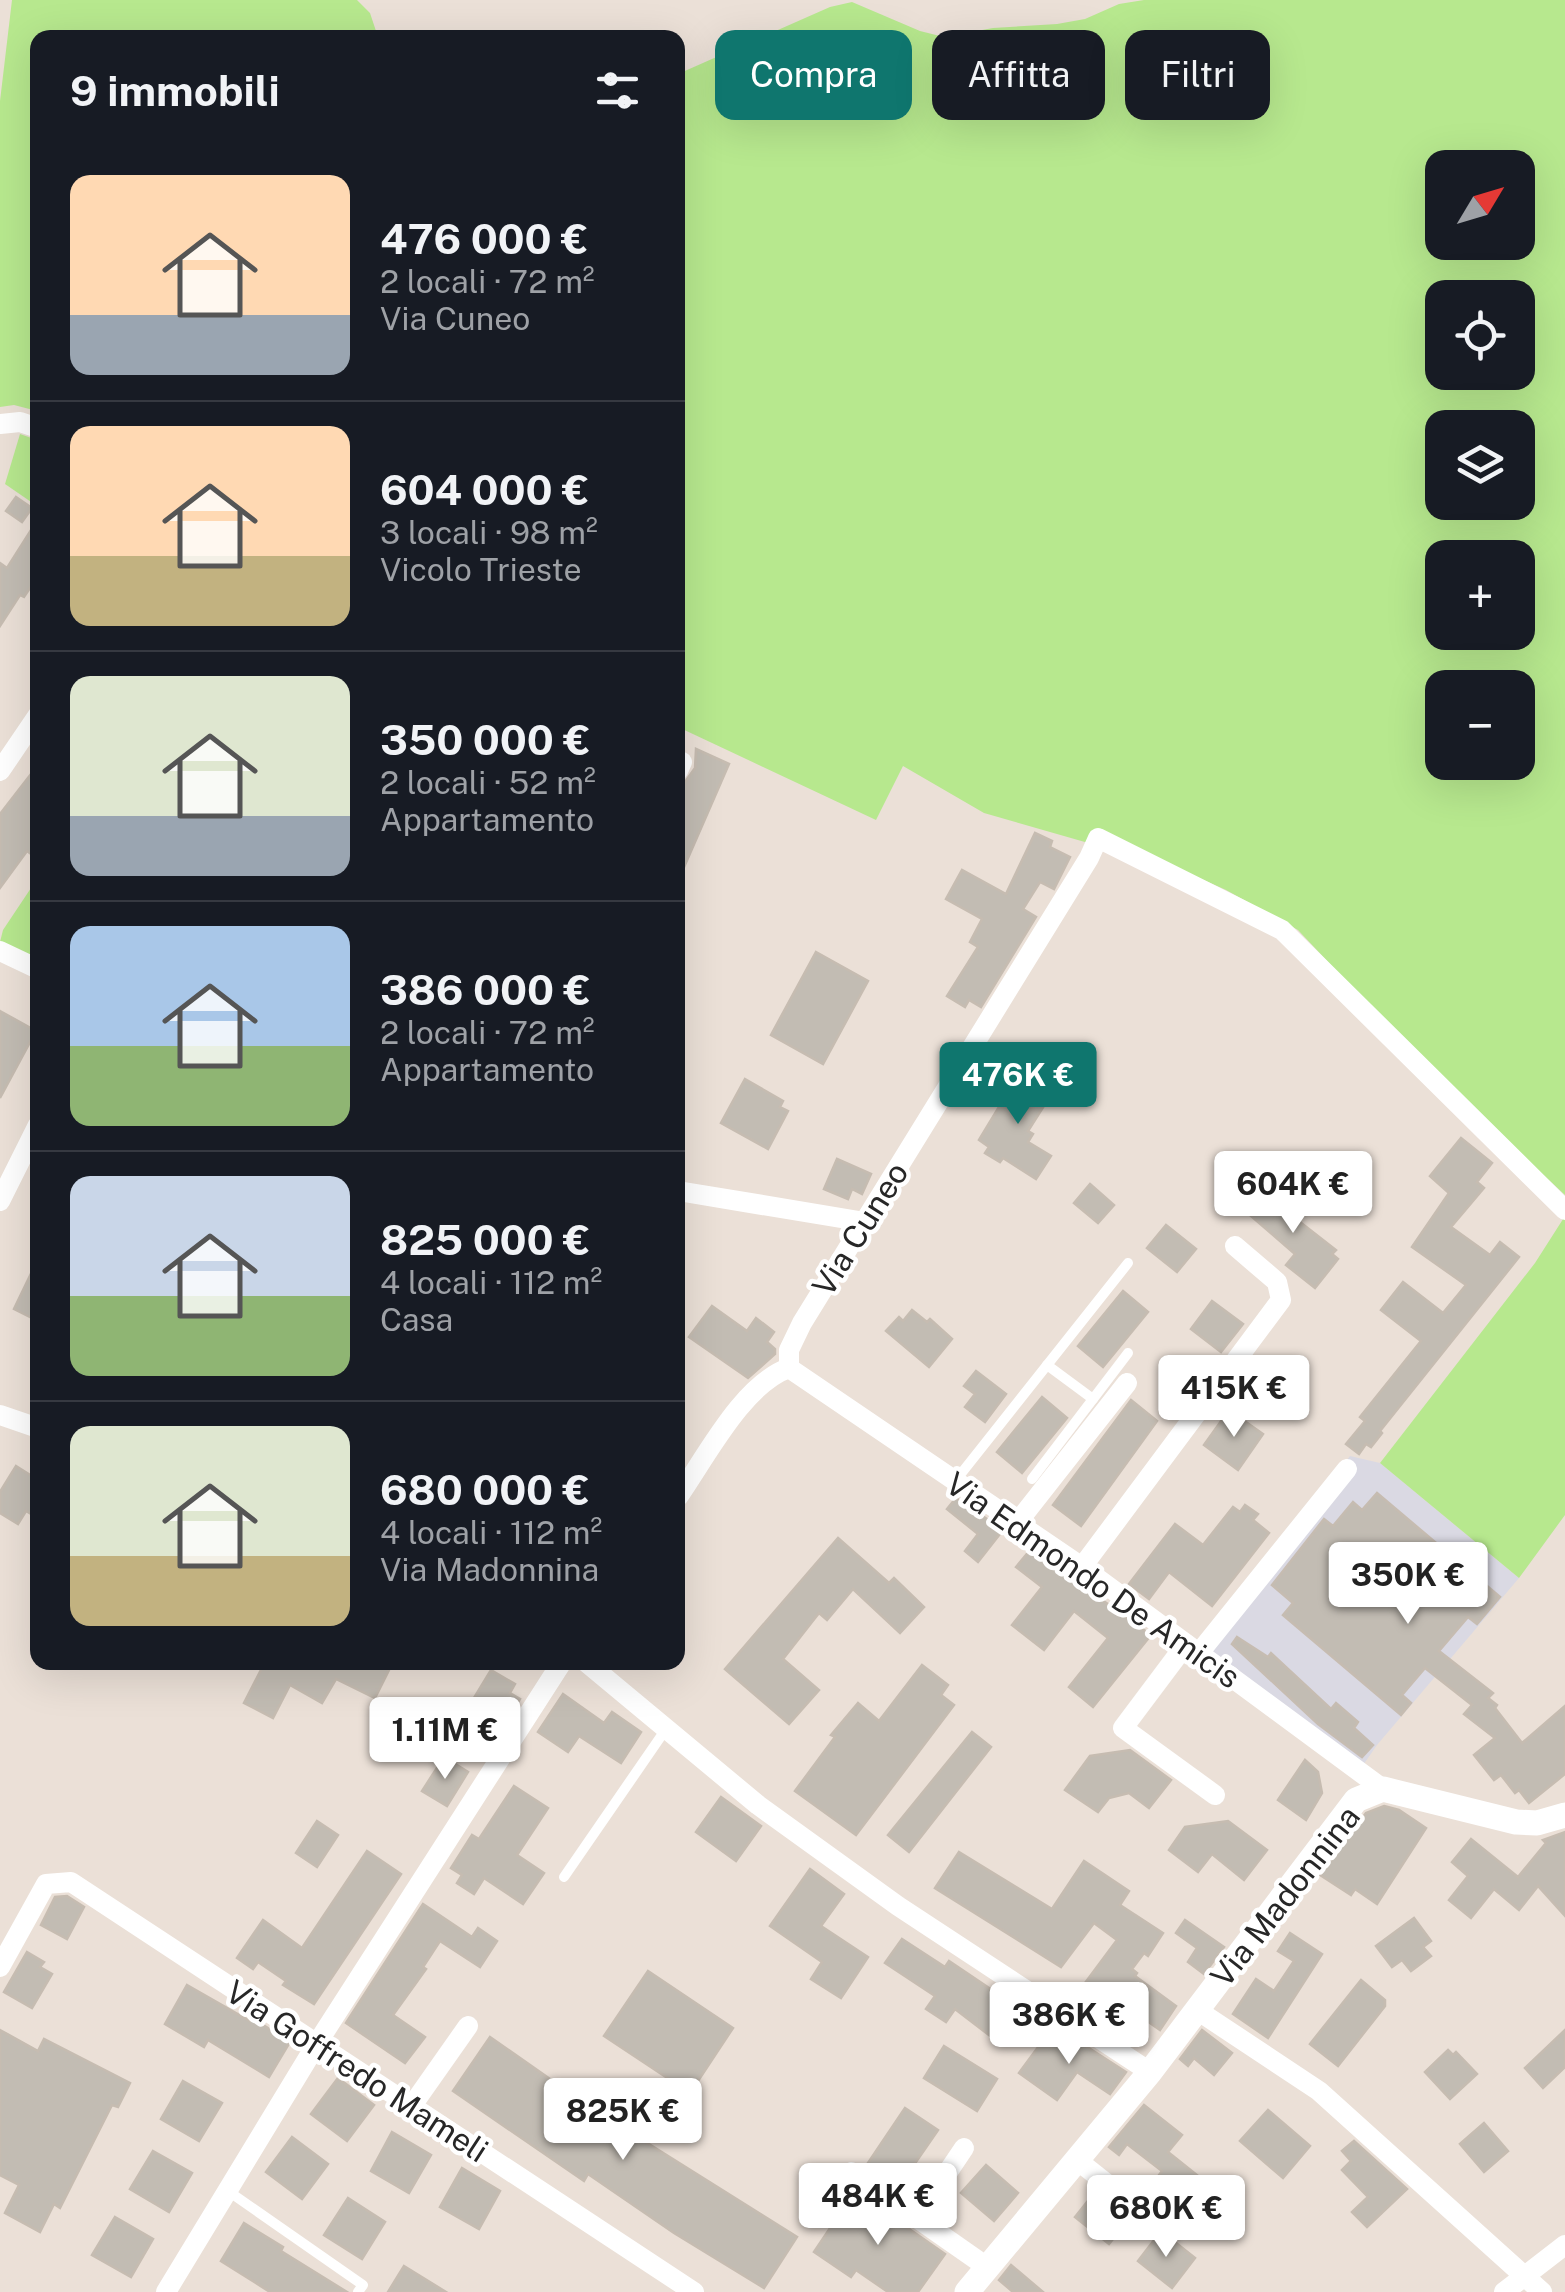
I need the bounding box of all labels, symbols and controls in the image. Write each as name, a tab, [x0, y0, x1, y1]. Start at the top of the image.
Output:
chip: Compra	[715, 30, 912, 120]
chip: Affitta	[932, 30, 1105, 120]
chip: Filtri	[1125, 30, 1270, 120]
icon: filters	[590, 63, 645, 118]
text: 9 immobili	[70, 66, 280, 115]
north arrow	[1425, 150, 1535, 260]
map controls	[1425, 150, 1535, 780]
text: 476 000 €	[380, 214, 588, 263]
icon: home	[150, 215, 270, 335]
text: 2 locali · 72 m²	[380, 263, 595, 300]
button: locate	[1425, 280, 1535, 390]
text: Via Cuneo	[380, 300, 530, 337]
button: layers	[1425, 410, 1535, 520]
text: 604 000 €	[380, 465, 589, 514]
icon: home	[150, 466, 270, 586]
text: 3 locali · 98 m²	[380, 514, 598, 551]
button: +	[1425, 540, 1535, 650]
text: Vicolo Trieste	[380, 551, 582, 588]
button: −	[1425, 670, 1535, 780]
text: 350 000 €	[380, 715, 591, 764]
icon: home	[150, 716, 270, 836]
text: 2 locali · 52 m²	[380, 764, 596, 801]
text: Appartamento	[380, 801, 594, 838]
text: 386 000 €	[380, 965, 591, 1014]
icon: home	[150, 966, 270, 1086]
text: 2 locali · 72 m²	[380, 1014, 595, 1051]
pin: 476K €	[937, 1042, 1099, 1127]
text: Appartamento	[380, 1051, 594, 1088]
text: 476K €	[962, 1056, 1074, 1093]
pin: 604K €	[1212, 1151, 1374, 1236]
street label: Via Cuneo	[804, 1155, 916, 1303]
text: 604K €	[1236, 1165, 1350, 1202]
text: 825 000 €	[380, 1215, 590, 1264]
icon: home	[150, 1216, 270, 1336]
text: 4 locali · 112 m²	[380, 1264, 602, 1301]
text: Casa	[380, 1301, 453, 1338]
pin: 415K €	[1153, 1355, 1315, 1440]
text: 415K €	[1180, 1369, 1288, 1406]
street label: Via Edmondo De Amicis	[939, 1464, 1247, 1696]
text: 680 000 €	[380, 1465, 590, 1514]
icon: home	[150, 1466, 270, 1586]
text: 4 locali · 112 m²	[380, 1514, 602, 1551]
pin: 350K €	[1327, 1542, 1489, 1627]
text: Via Madonnina	[380, 1551, 599, 1588]
text: 350K €	[1351, 1556, 1465, 1593]
pin: 1.11M €	[353, 1697, 537, 1782]
text: 1.11M €	[391, 1711, 499, 1748]
street label: Via Madonnina	[1203, 1798, 1367, 1994]
street label: Via Goffredo Mameli	[219, 1973, 495, 2169]
pin: 386K €	[988, 1982, 1150, 2067]
text: 386K €	[1012, 1996, 1126, 2033]
pin: 825K €	[542, 2078, 704, 2163]
text: 825K €	[566, 2092, 680, 2129]
pin: 484K €	[797, 2163, 959, 2248]
pin: 680K €	[1085, 2175, 1247, 2260]
text: 484K €	[821, 2177, 935, 2214]
text: 680K €	[1109, 2189, 1223, 2226]

